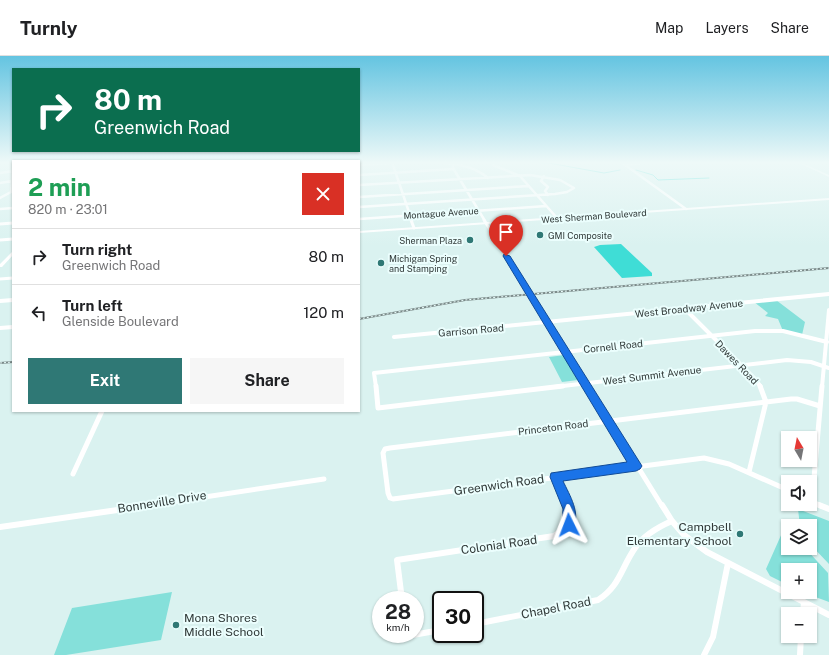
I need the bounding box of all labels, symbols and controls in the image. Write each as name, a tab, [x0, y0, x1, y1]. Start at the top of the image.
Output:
text: Turnly	[20, 17, 77, 39]
text: Map	[655, 20, 683, 36]
text: Layers	[705, 20, 749, 36]
text: Share	[771, 20, 809, 36]
text: 80 m	[94, 83, 162, 116]
icon: right	[28, 84, 80, 136]
text: Greenwich Road	[94, 117, 230, 138]
text: 2 min	[28, 173, 91, 201]
button: close	[302, 173, 344, 215]
text: 820 m · 23:01	[28, 202, 108, 217]
street label: Montague Avenue	[403, 205, 479, 221]
street label: West Sherman Boulevard	[541, 207, 647, 225]
pin	[489, 215, 523, 256]
icon: arrive	[495, 221, 517, 243]
marker: GMI Composite	[535, 230, 545, 240]
place label: GMI Composite	[548, 230, 612, 241]
place label: Sherman Plaza	[399, 235, 462, 246]
marker: Sherman Plaza	[465, 235, 475, 245]
text: Turn right	[62, 241, 132, 258]
icon: right	[28, 246, 50, 268]
text: 80 m	[309, 248, 344, 265]
place label: Michigan Spring and Stamping	[389, 253, 458, 274]
text: Greenwich Road	[62, 258, 160, 273]
marker: Michigan Spring and Stamping	[376, 258, 386, 268]
street label: West Broadway Avenue	[634, 296, 744, 320]
text: Turn left	[62, 297, 123, 314]
icon: left	[28, 302, 50, 324]
text: 120 m	[303, 304, 344, 321]
text: Glenside Boulevard	[62, 314, 179, 329]
street label: Garrison Road	[438, 321, 504, 339]
street label: Cornell Road	[583, 337, 643, 355]
street label: Dawes Road	[713, 337, 761, 387]
button: Exit	[28, 358, 182, 404]
button: Share	[190, 358, 344, 404]
street label: West Summit Avenue	[602, 363, 702, 387]
street label: Princeton Road	[517, 417, 589, 437]
north arrow	[781, 431, 817, 467]
map controls	[781, 431, 817, 643]
street label: Greenwich Road	[453, 472, 545, 498]
button: sound	[781, 475, 817, 511]
street label: Bonneville Drive	[117, 488, 208, 516]
position arrow	[548, 504, 590, 546]
button: layers	[781, 519, 817, 555]
place label: Campbell Elementary School	[627, 520, 732, 548]
marker: Campbell Elementary School	[735, 529, 745, 539]
street label: Colonial Road	[460, 533, 538, 557]
button: +	[781, 563, 817, 599]
speed limit sign: 30	[432, 591, 484, 643]
street label: Chapel Road	[520, 594, 592, 622]
text: 28	[385, 600, 411, 624]
button: −	[781, 607, 817, 643]
place label: Mona Shores Middle School	[184, 611, 264, 639]
marker: Mona Shores Middle School	[171, 620, 181, 630]
text: km/h	[386, 621, 410, 633]

